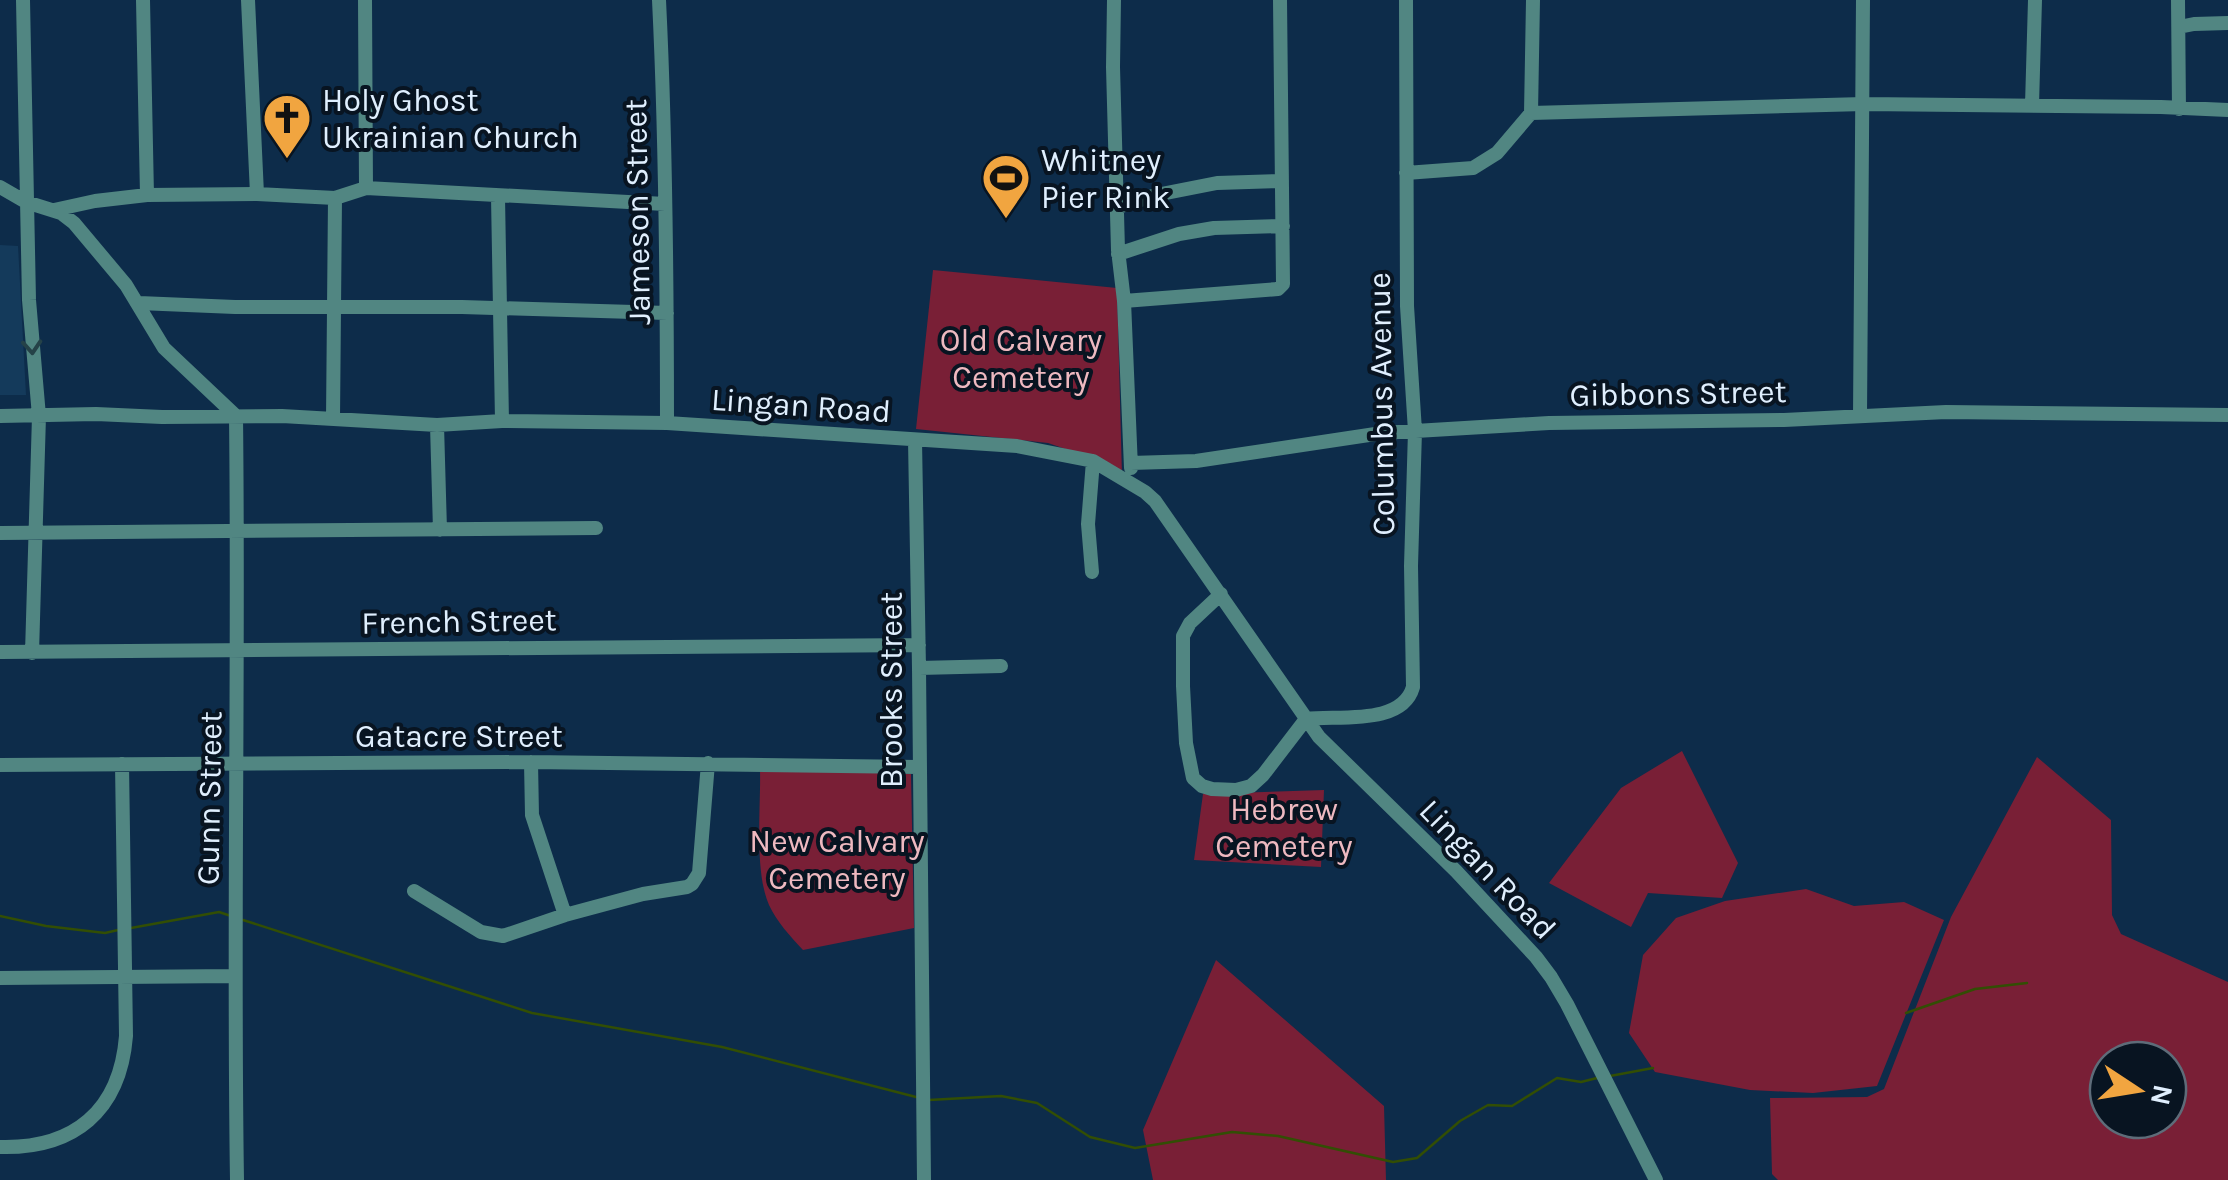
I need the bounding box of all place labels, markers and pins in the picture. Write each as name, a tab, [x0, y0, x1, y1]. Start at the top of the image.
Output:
place label: Holy Ghost Ukrainian Church	[322, 82, 579, 156]
church icon: Holy Ghost Ukrainian Church	[261, 92, 313, 160]
place label: Whitney Pier Rink	[1041, 142, 1170, 216]
sports icon: Whitney Pier Rink	[980, 152, 1032, 220]

